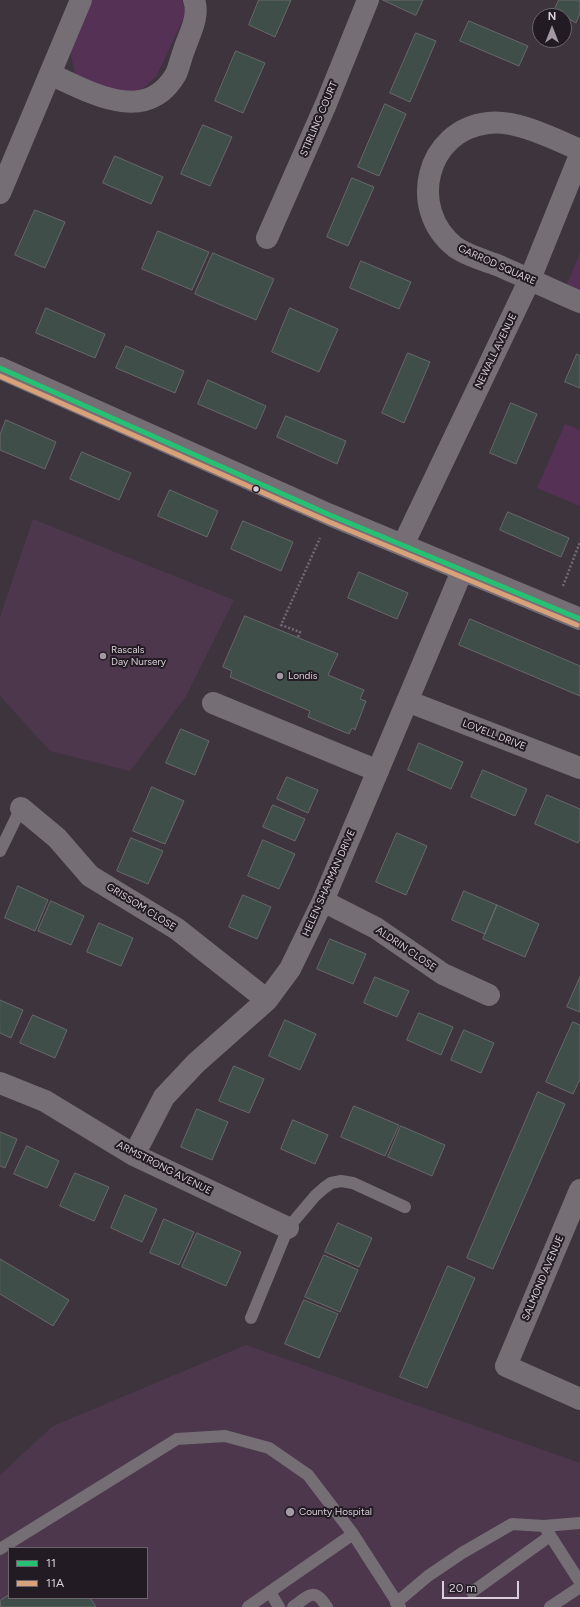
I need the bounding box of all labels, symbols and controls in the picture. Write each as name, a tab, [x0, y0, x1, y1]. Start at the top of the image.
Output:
north arrow	[532, 8, 572, 48]
text: N	[548, 10, 556, 23]
street label: STIRLING COURT	[298, 80, 340, 158]
street label: GARROD SQUARE	[456, 242, 538, 288]
street label: NEWALL AVENUE	[473, 311, 519, 391]
unlabelled marker	[251, 484, 261, 494]
place label: Rascals Day Nursery	[111, 644, 166, 668]
marker: Rascals Day Nursery	[98, 651, 108, 661]
place label: Londis	[288, 670, 317, 682]
marker: Londis	[275, 671, 285, 681]
street label: LOVELL DRIVE	[461, 717, 527, 753]
street label: HELEN SHARMAN DRIVE	[300, 828, 358, 938]
street label: GRISSOM CLOSE	[104, 881, 178, 933]
street label: ALDRIN CLOSE	[374, 924, 438, 974]
street label: ARMSTRONG AVENUE	[115, 1139, 213, 1197]
street label: SALMOND AVENUE	[520, 1234, 566, 1322]
marker: County Hospital	[284, 1506, 296, 1518]
place label: County Hospital	[299, 1506, 372, 1518]
legend	[8, 1547, 148, 1599]
text: 11	[46, 1556, 56, 1570]
scale bar	[444, 1573, 521, 1599]
text: 11A	[46, 1576, 64, 1590]
text: 20 m	[449, 1581, 477, 1595]

